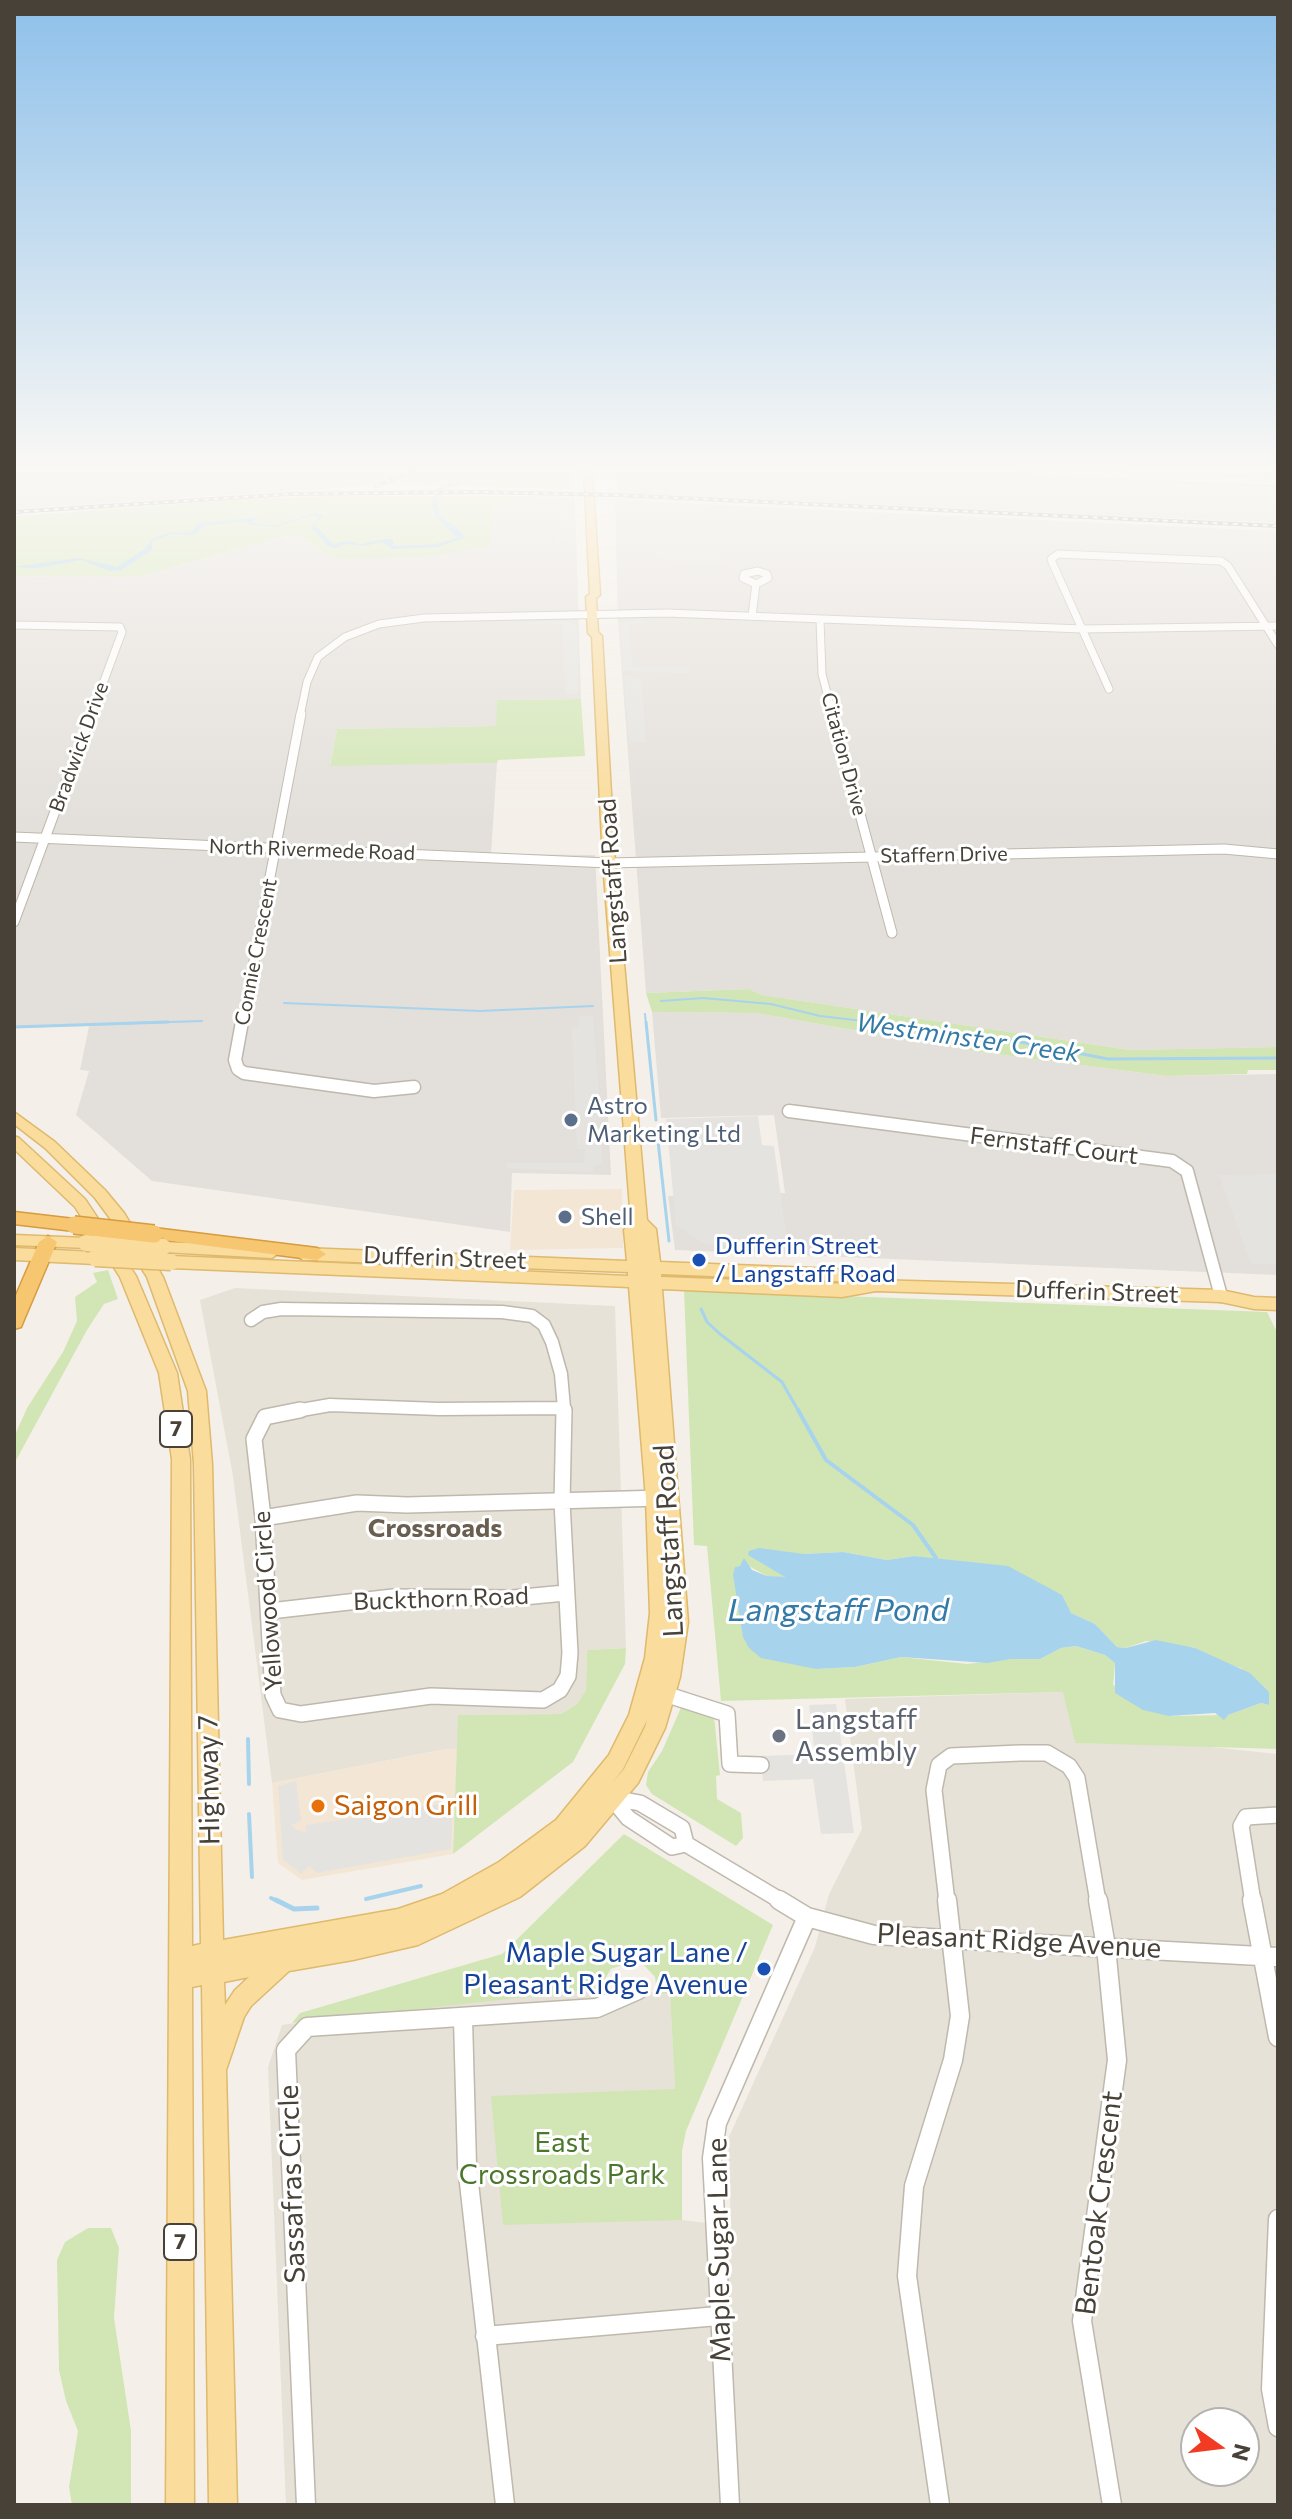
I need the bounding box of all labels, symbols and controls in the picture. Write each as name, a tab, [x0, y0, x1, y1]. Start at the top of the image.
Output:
street label: Bradwick Drive	[44, 679, 114, 815]
street label: Citation Drive	[816, 690, 872, 818]
street label: Langstaff Road	[593, 798, 633, 964]
street label: North Rivermede Road	[209, 834, 415, 866]
street label: Staffern Drive	[880, 842, 1008, 868]
street label: Connie Crescent	[230, 876, 282, 1028]
water label: Westminster Creek	[854, 1007, 1082, 1069]
place label: Astro Marketing Ltd	[587, 1092, 741, 1148]
marker: Astro Marketing Ltd	[562, 1111, 580, 1129]
street label: Fernstaff Court	[968, 1121, 1140, 1171]
place label: Shell	[581, 1203, 634, 1231]
marker: Shell	[556, 1208, 574, 1226]
place label: Dufferin Street / Langstaff Road	[715, 1232, 896, 1288]
street label: Dufferin Street	[363, 1241, 527, 1275]
marker: Dufferin Street / Langstaff Road	[690, 1251, 708, 1269]
street label: Dufferin Street	[1015, 1275, 1179, 1309]
road number: 7	[160, 1411, 192, 1447]
street label: Langstaff Road	[647, 1444, 691, 1638]
street label: Yellowood Circle	[247, 1510, 289, 1692]
district label: Crossroads	[368, 1512, 502, 1544]
street label: Buckthorn Road	[353, 1582, 529, 1616]
water label: Langstaff Pond	[727, 1591, 949, 1629]
place label: Langstaff Assembly	[795, 1703, 917, 1769]
street label: Highway 7	[191, 1715, 227, 1845]
marker: Langstaff Assembly	[770, 1727, 788, 1745]
place label: Saigon Grill	[334, 1789, 478, 1823]
marker: Saigon Grill	[309, 1797, 327, 1815]
street label: Pleasant Ridge Avenue	[876, 1917, 1162, 1965]
place label: Maple Sugar Lane / Pleasant Ridge Avenue	[463, 1936, 748, 2002]
marker: Maple Sugar Lane / Pleasant Ridge Avenue	[755, 1960, 773, 1978]
street label: Sassafras Circle	[272, 2084, 312, 2284]
street label: Bentoak Crescent	[1069, 2089, 1129, 2317]
park label: East Crossroads Park	[459, 2126, 665, 2192]
street label: Maple Sugar Lane	[700, 2137, 738, 2363]
road number: 7	[164, 2224, 196, 2260]
north arrow	[1180, 2407, 1260, 2487]
text: N	[1227, 2441, 1257, 2464]

